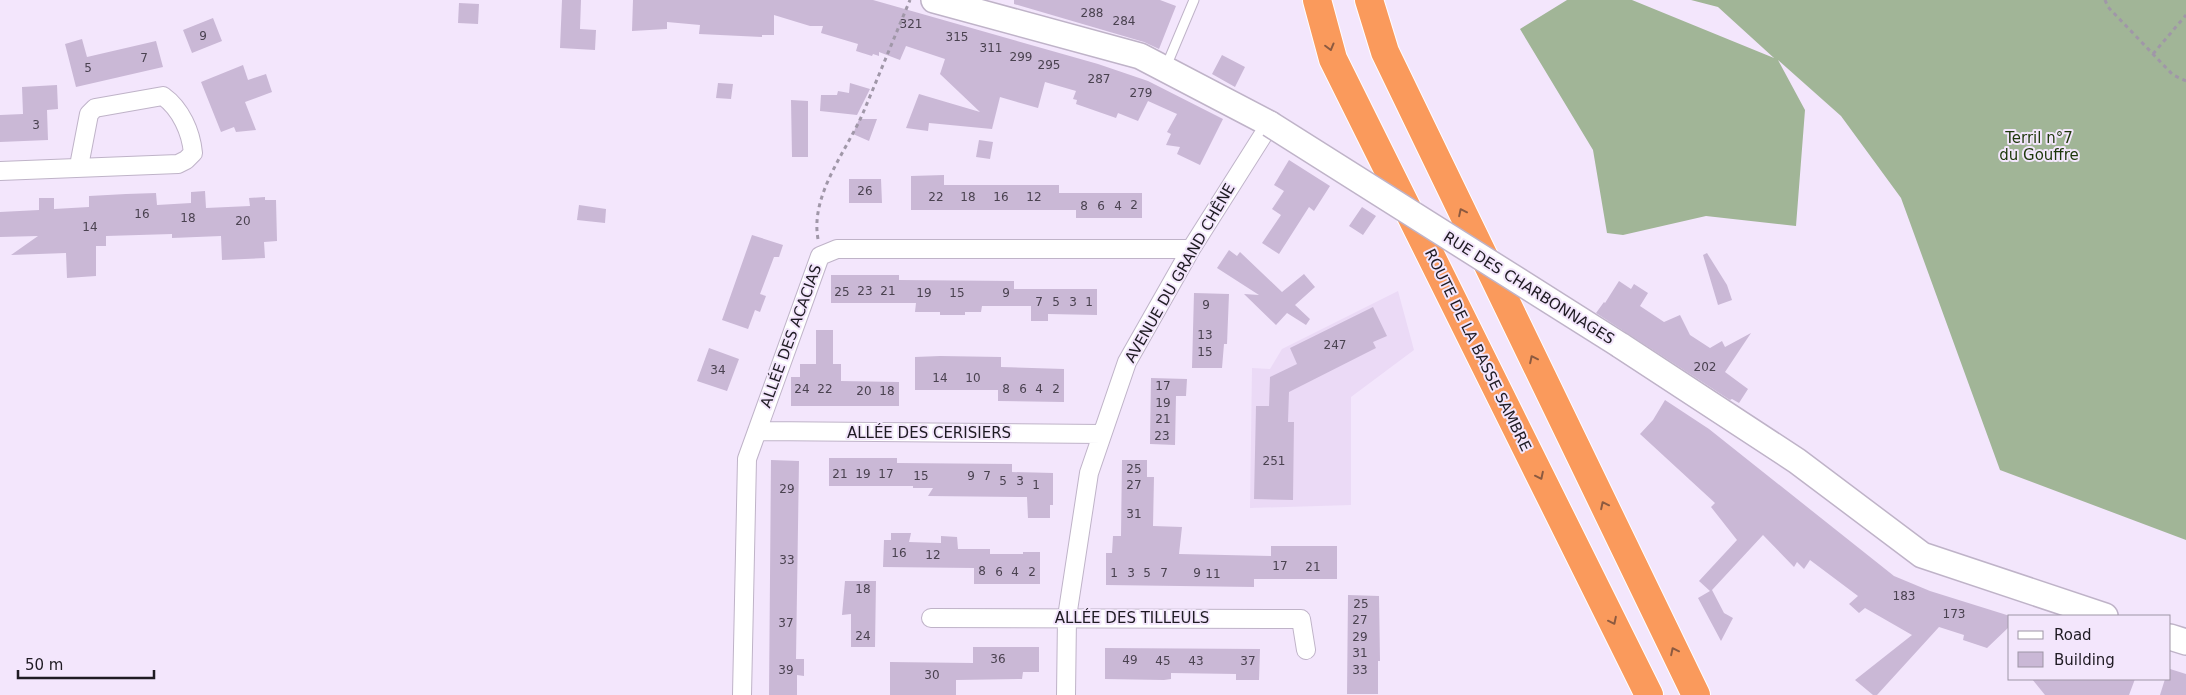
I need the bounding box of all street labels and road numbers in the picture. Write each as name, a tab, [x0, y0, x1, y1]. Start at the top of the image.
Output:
street label: AVENUE DU GRAND CHÊNE	[1120, 180, 1239, 366]
street label: RUE DES CHARBONNAGES	[1440, 228, 1618, 348]
street label: ROUTE DE LA BASSE SAMBRE	[1421, 246, 1535, 454]
street label: ALLÉE DES ACACIAS	[756, 262, 825, 410]
street label: ALLÉE DES CERISIERS	[847, 423, 1011, 442]
street label: ALLÉE DES TILLEULS	[1055, 608, 1209, 627]

